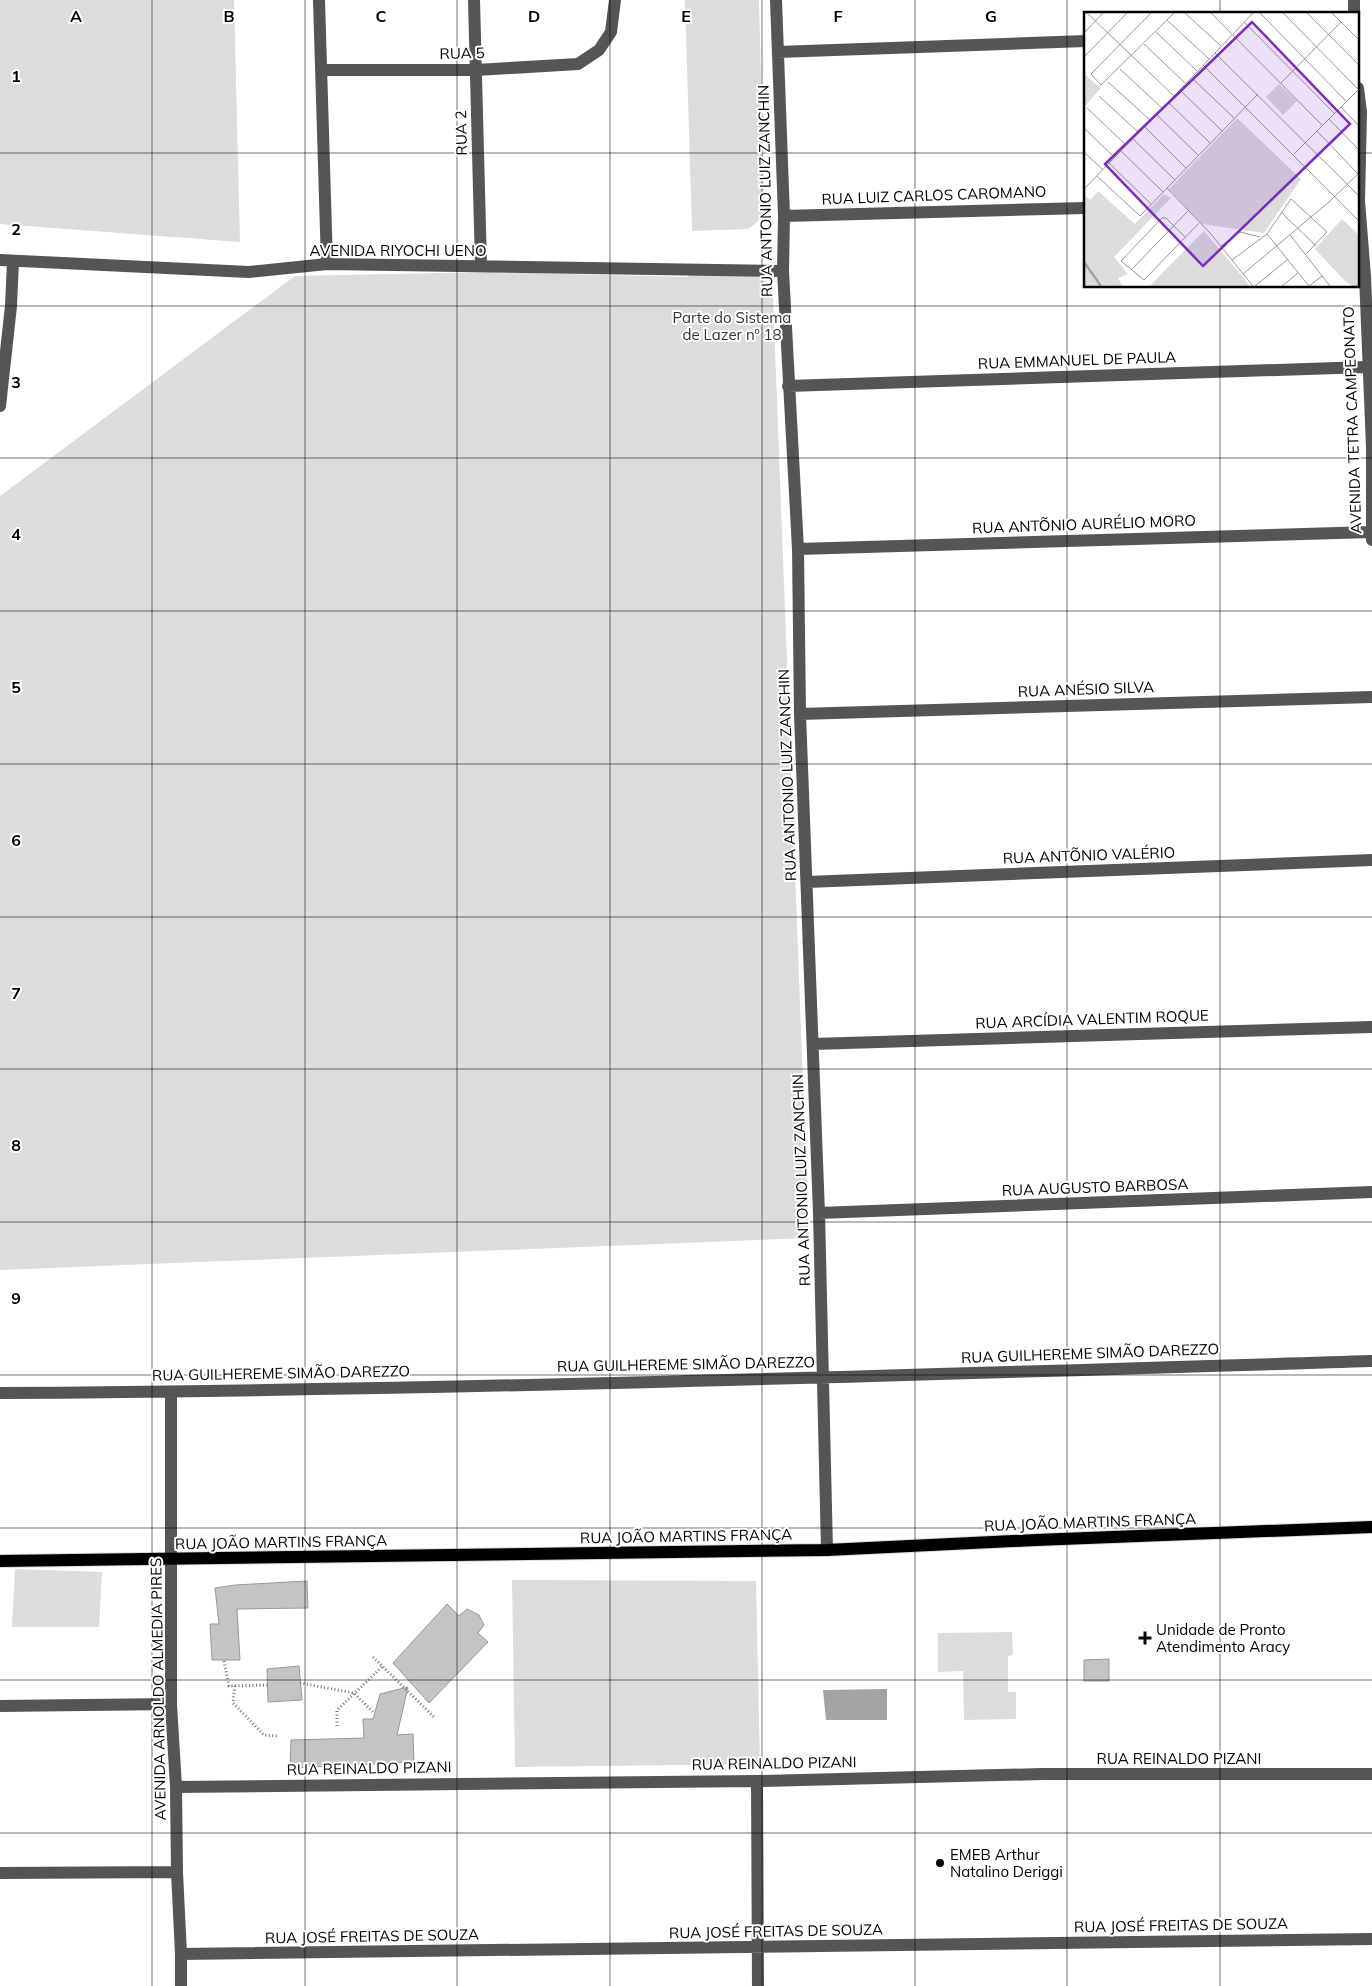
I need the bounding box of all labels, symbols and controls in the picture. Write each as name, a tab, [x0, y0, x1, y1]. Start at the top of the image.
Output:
text: A	[70, 6, 82, 26]
text: B	[223, 6, 235, 26]
text: C	[376, 6, 387, 26]
text: D	[528, 6, 540, 26]
text: E	[681, 6, 691, 26]
text: F	[833, 6, 843, 26]
text: G	[985, 6, 997, 26]
inset map	[1084, 12, 1360, 288]
street label: RUA 5	[439, 43, 485, 63]
text: 1	[11, 66, 21, 86]
street label: RUA ANTONIO LUIZ ZANCHIN	[754, 85, 776, 297]
street label: RUA 2	[451, 110, 471, 156]
street label: RUA LUIZ CARLOS CAROMANO	[821, 182, 1047, 208]
text: 2	[11, 219, 21, 239]
street label: AVENIDA RIYOCHI UENO	[310, 241, 486, 260]
street label: AVENIDA TETRA CAMPEONATO	[1339, 306, 1365, 534]
park label: Parte do Sistema de Lazer nº 18	[673, 308, 791, 344]
street label: RUA EMMANUEL DE PAULA	[978, 347, 1176, 373]
text: 3	[11, 372, 21, 392]
street label: RUA ANTÕNIO AURÉLIO MORO	[972, 511, 1196, 537]
text: 4	[11, 524, 21, 544]
street label: RUA ANTONIO LUIZ ZANCHIN	[774, 669, 800, 881]
text: 5	[11, 677, 21, 697]
street label: RUA ANÉSIO SILVA	[1017, 677, 1155, 701]
text: 6	[11, 830, 21, 850]
street label: RUA ANTÕNIO VALÉRIO	[1002, 842, 1176, 868]
text: 7	[11, 983, 21, 1003]
street label: RUA ARCÍDIA VALENTIM ROQUE	[975, 1005, 1209, 1033]
street label: RUA ANTONIO LUIZ ZANCHIN	[788, 1074, 814, 1286]
text: 8	[11, 1135, 21, 1155]
street label: RUA AUGUSTO BARBOSA	[1001, 1174, 1189, 1200]
text: 9	[11, 1288, 21, 1308]
street label: RUA GUILHEREME SIMÃO DAREZZO	[961, 1339, 1219, 1367]
street label: RUA GUILHEREME SIMÃO DAREZZO	[557, 1352, 815, 1376]
street label: RUA GUILHEREME SIMÃO DAREZZO	[152, 1361, 410, 1385]
street label: RUA JOÃO MARTINS FRANÇA	[984, 1509, 1196, 1535]
street label: RUA JOÃO MARTINS FRANÇA	[580, 1525, 792, 1547]
street label: RUA JOÃO MARTINS FRANÇA	[175, 1531, 387, 1553]
street label: AVENIDA ARNOLDO ALMEDIA PIRES	[146, 1558, 170, 1820]
place label: Unidade de Pronto Atendimento Aracy	[1156, 1620, 1290, 1656]
marker: Unidade de Pronto Atendimento Aracy	[1138, 1631, 1152, 1645]
street label: RUA REINALDO PIZANI	[1097, 1749, 1261, 1768]
street label: RUA REINALDO PIZANI	[691, 1752, 857, 1774]
street label: RUA REINALDO PIZANI	[286, 1757, 452, 1779]
place label: EMEB Arthur Natalino Deriggi	[950, 1845, 1063, 1881]
marker: EMEB Arthur Natalino Deriggi	[934, 1857, 946, 1869]
street label: RUA JOSÉ FREITAS DE SOUZA	[1074, 1914, 1288, 1936]
street label: RUA JOSÉ FREITAS DE SOUZA	[669, 1920, 883, 1942]
street label: RUA JOSÉ FREITAS DE SOUZA	[265, 1925, 479, 1947]

